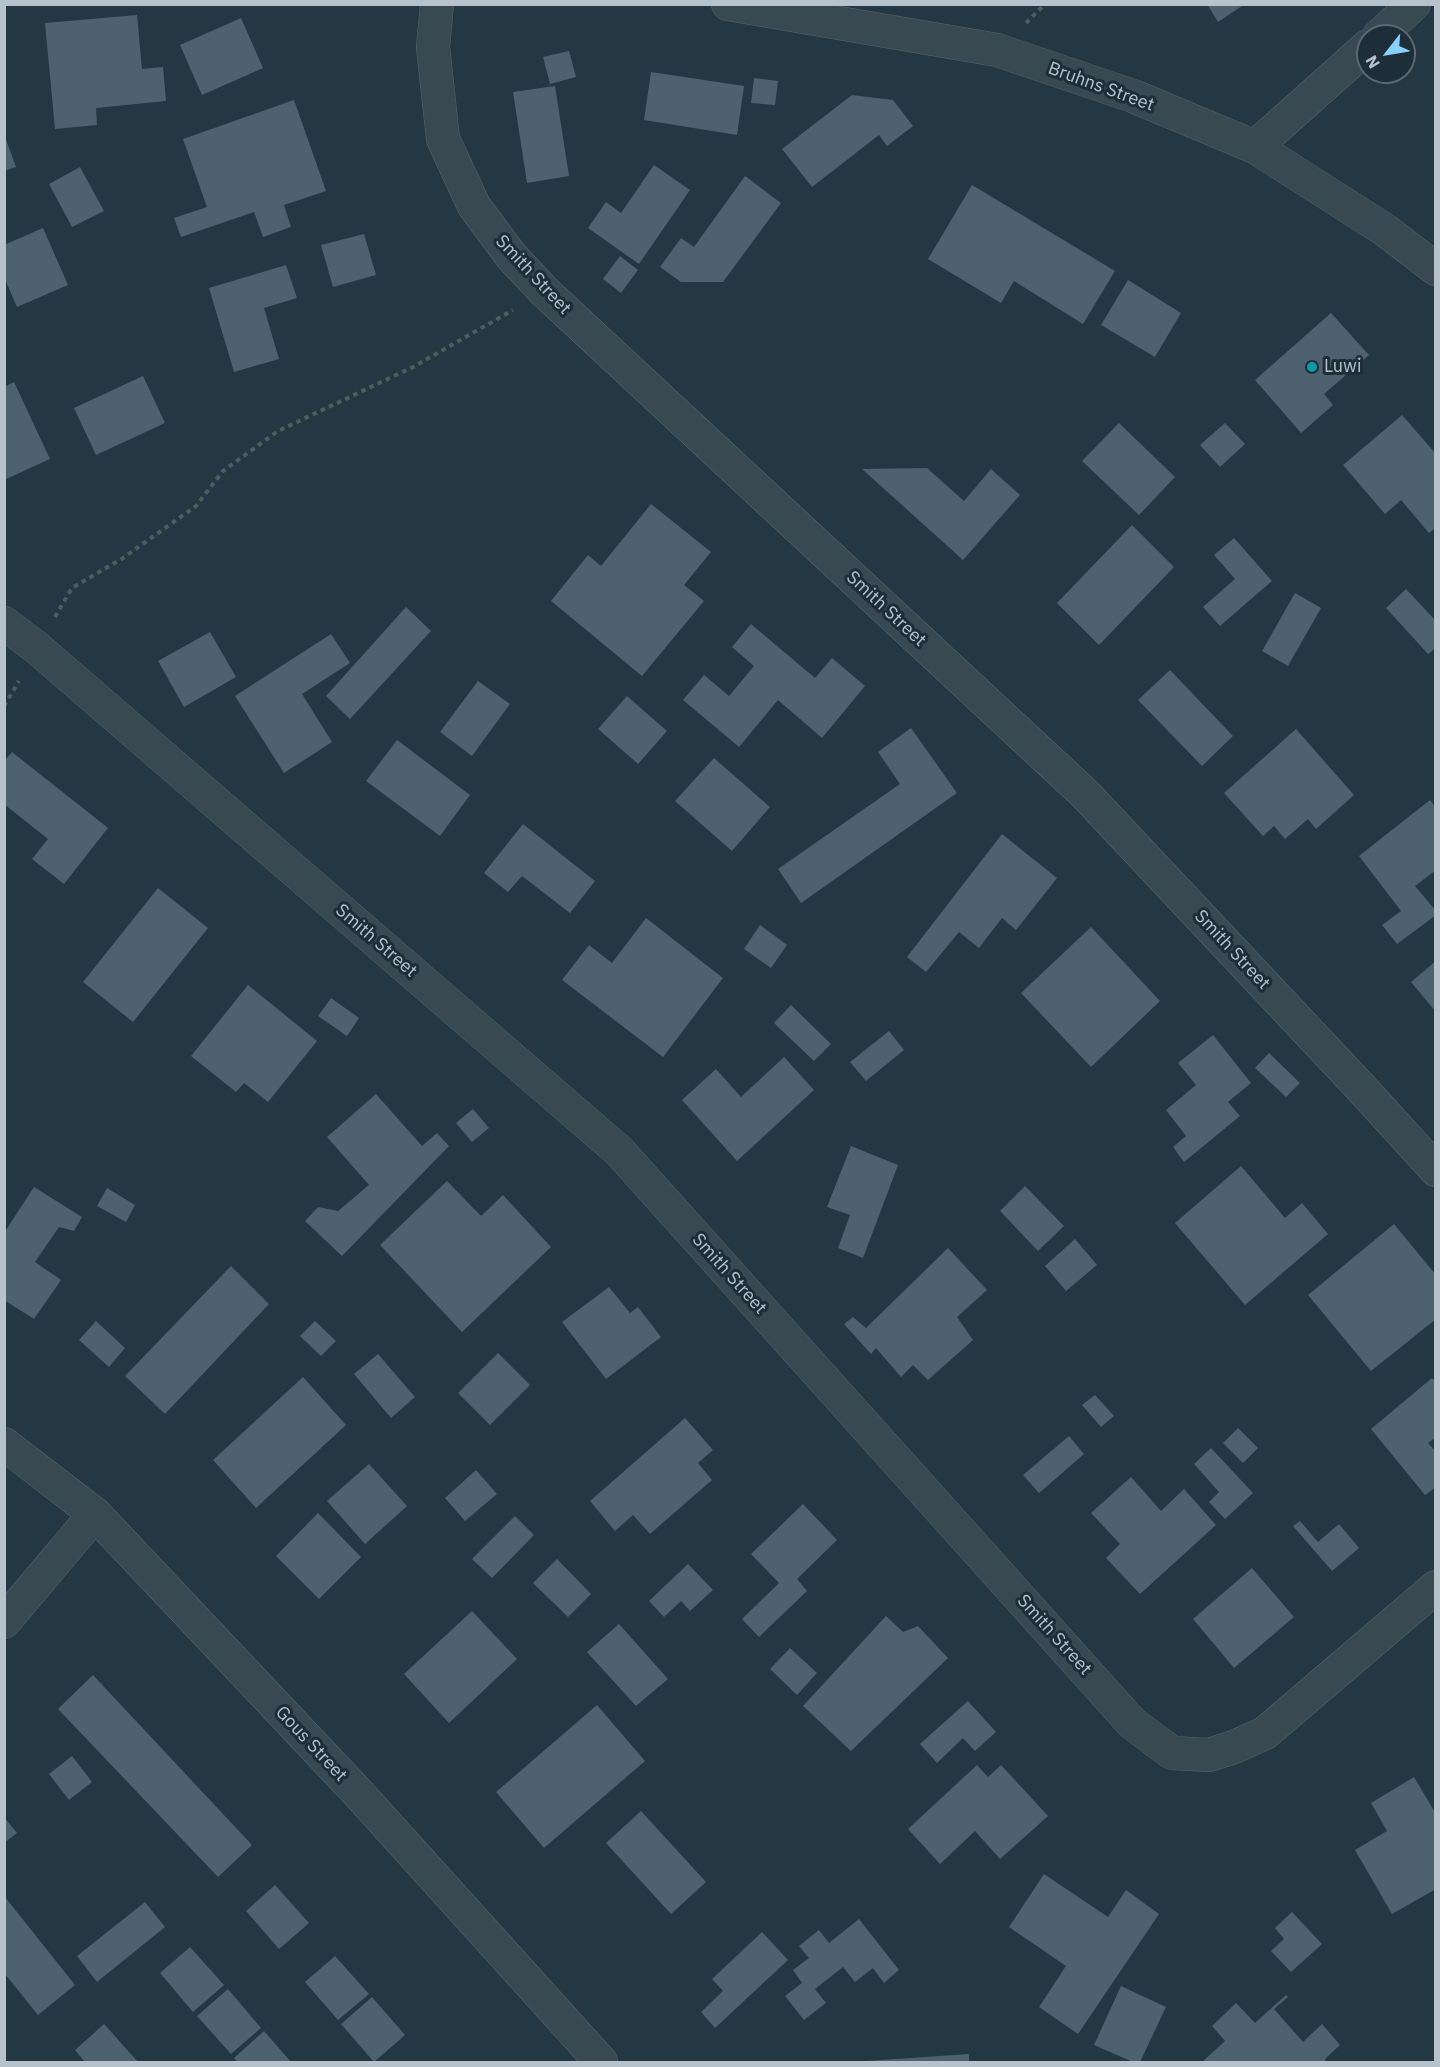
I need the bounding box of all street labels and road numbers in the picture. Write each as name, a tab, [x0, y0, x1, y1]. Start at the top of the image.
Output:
street label: Bruhns Street	[1045, 58, 1157, 116]
street label: Smith Street	[491, 231, 575, 319]
street label: Smith Street	[842, 567, 930, 651]
street label: Smith Street	[331, 900, 421, 982]
street label: Smith Street	[1190, 906, 1274, 994]
street label: Smith Street	[687, 1229, 771, 1319]
street label: Smith Street	[1012, 1590, 1096, 1680]
street label: Gous Street	[271, 1702, 351, 1786]

